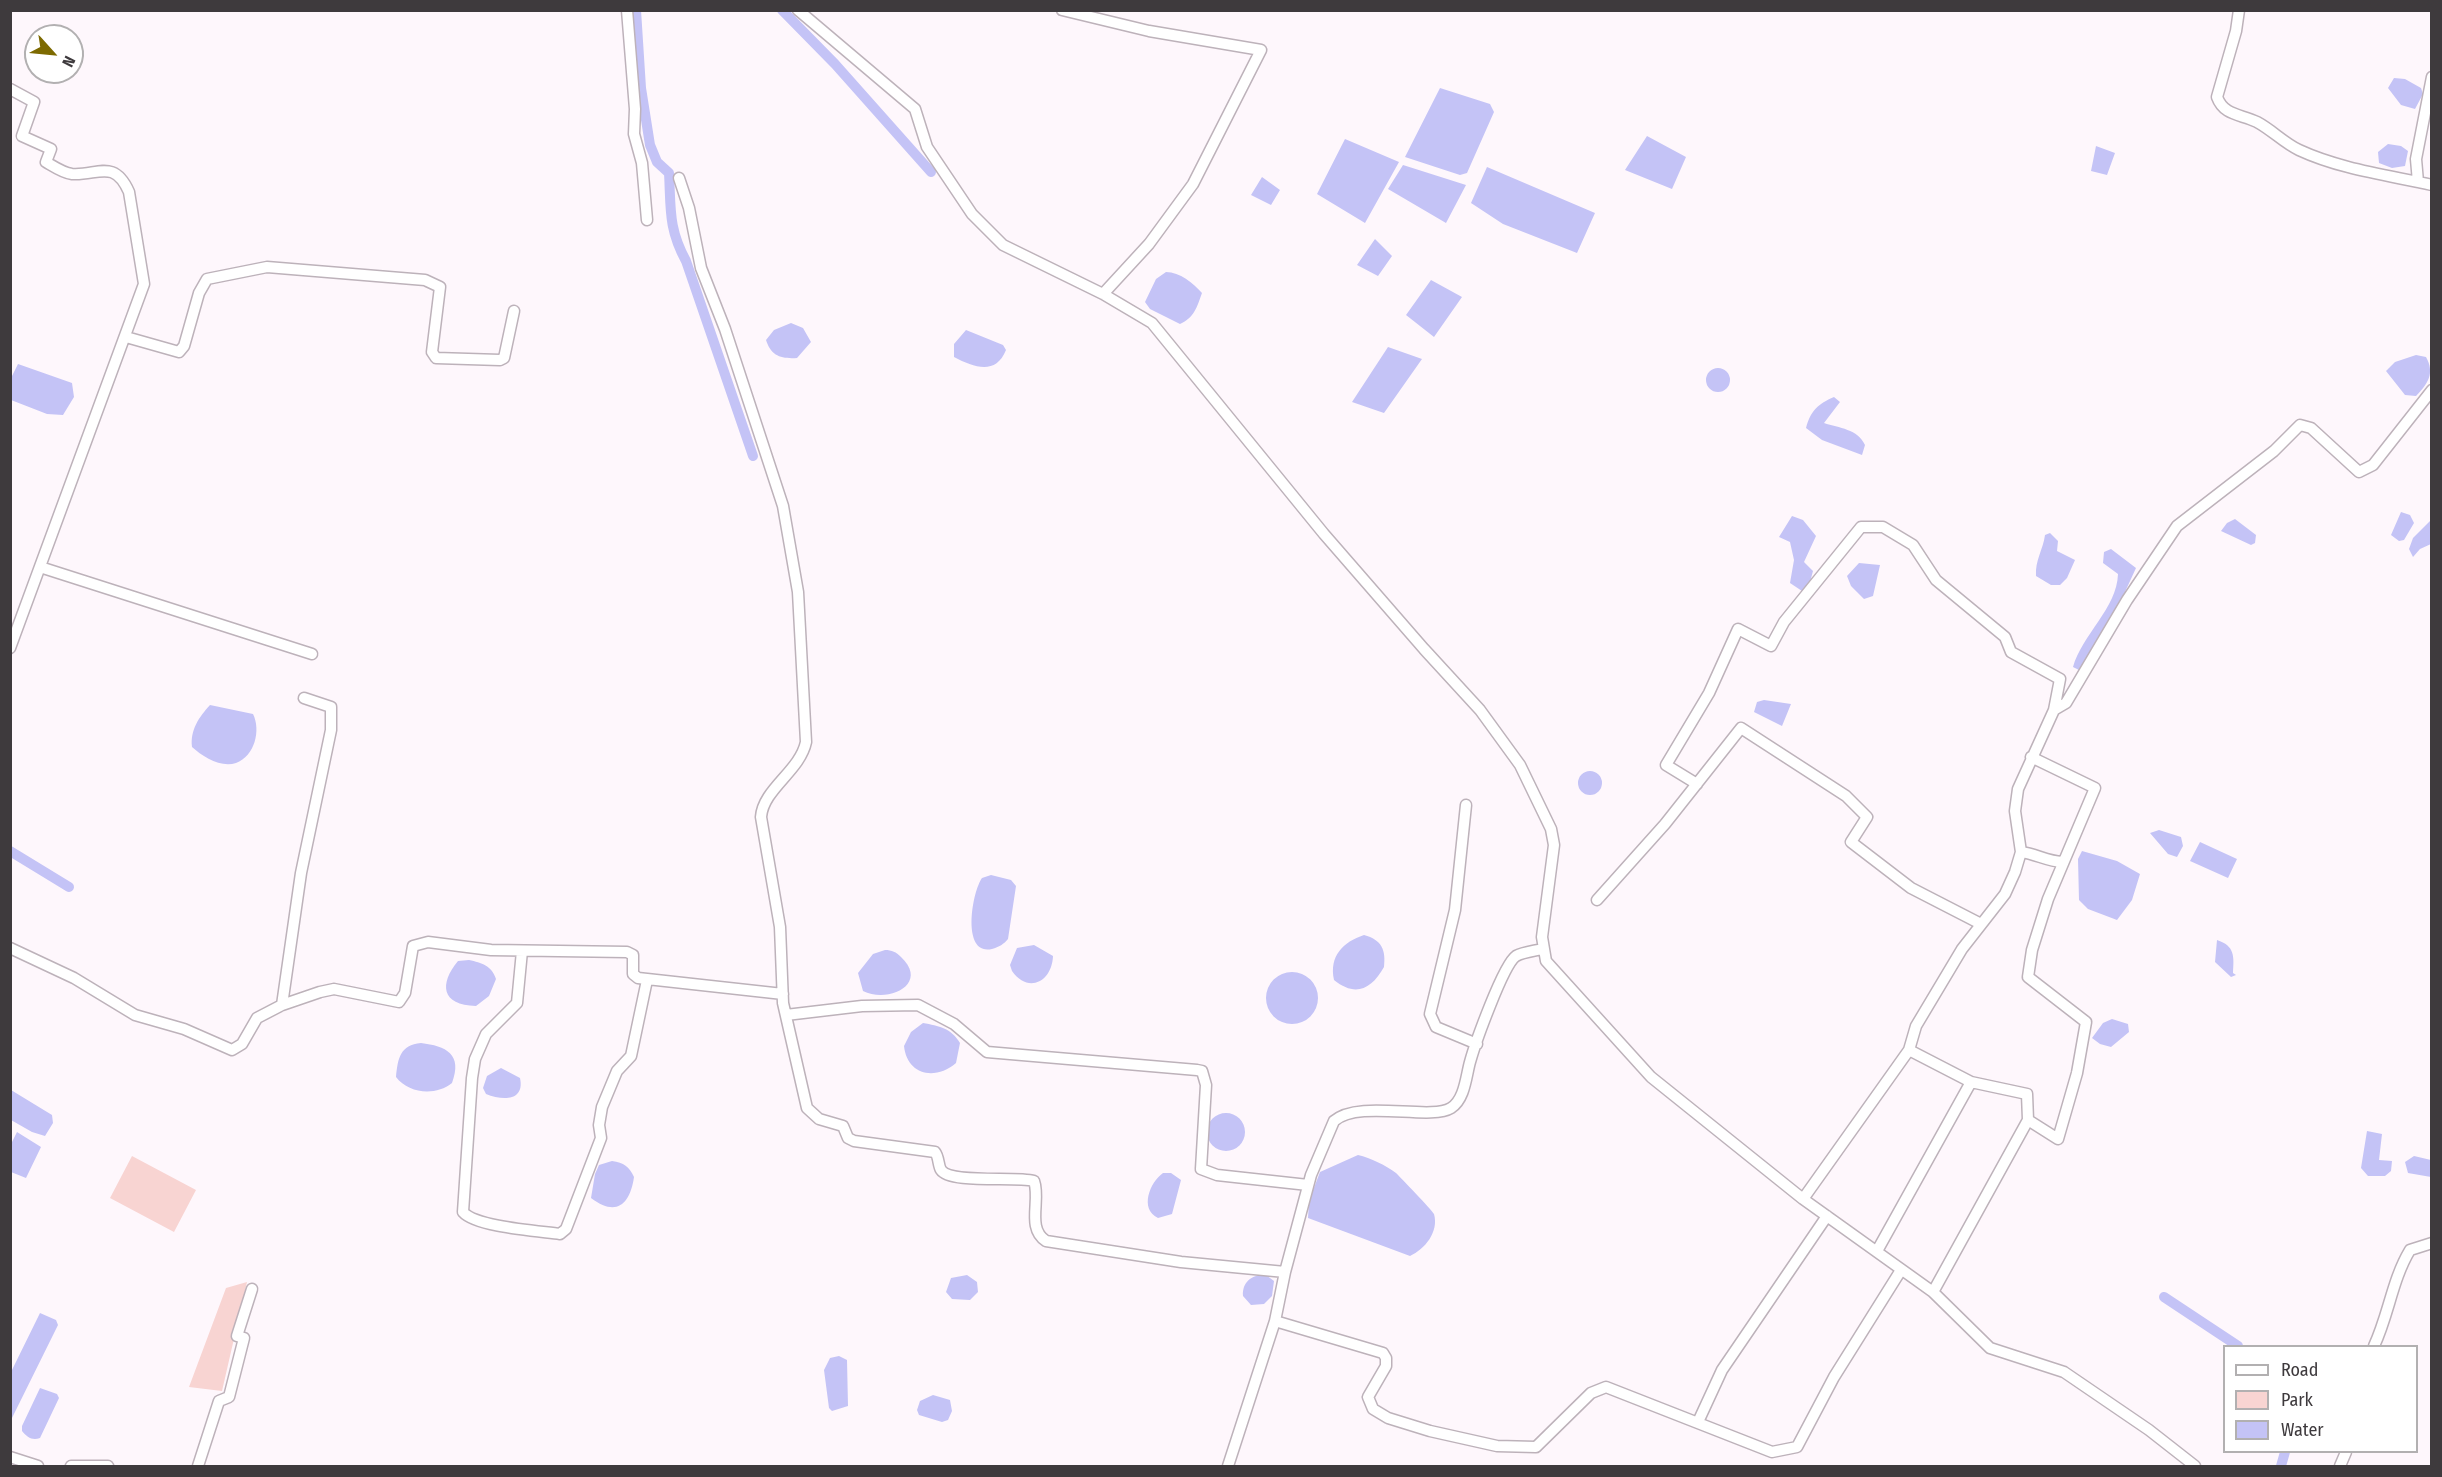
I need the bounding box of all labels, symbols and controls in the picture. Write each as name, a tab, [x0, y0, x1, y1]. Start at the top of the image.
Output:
north arrow	[24, 24, 84, 84]
text: N	[58, 53, 79, 70]
legend	[2223, 1345, 2418, 1453]
text: Road	[2281, 1359, 2318, 1381]
text: Park	[2281, 1389, 2313, 1411]
text: Water	[2281, 1419, 2324, 1441]

